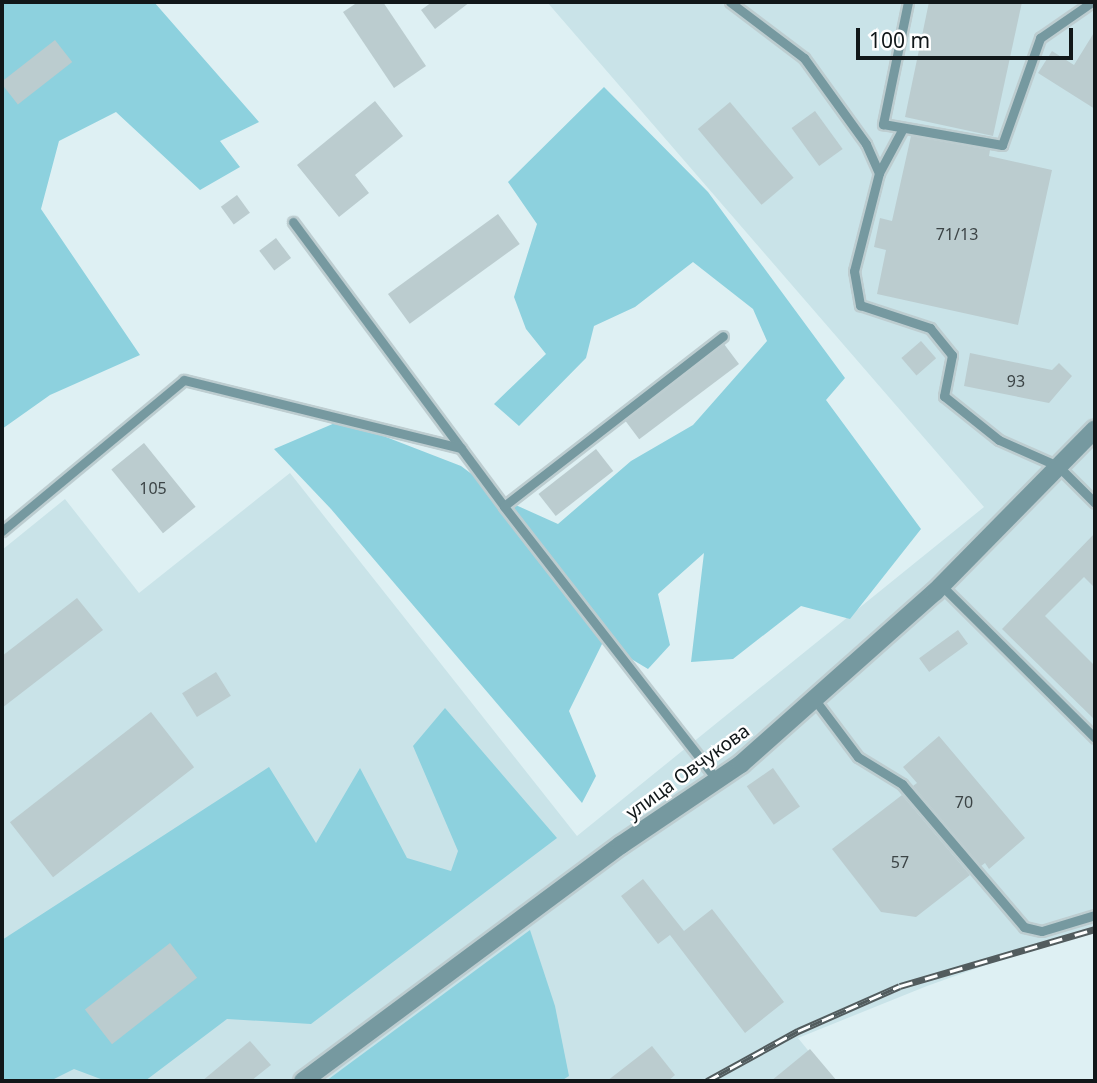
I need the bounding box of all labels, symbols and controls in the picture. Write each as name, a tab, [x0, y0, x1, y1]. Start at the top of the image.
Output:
scale bar	[859, 14, 1076, 58]
text: 100 m	[869, 26, 930, 54]
house number: 71/13	[936, 224, 978, 244]
house number: 93	[1007, 371, 1025, 391]
house number: 105	[139, 478, 167, 498]
street label: улица Овчукова	[622, 720, 754, 824]
house number: 70	[955, 792, 973, 812]
house number: 57	[891, 852, 909, 872]

